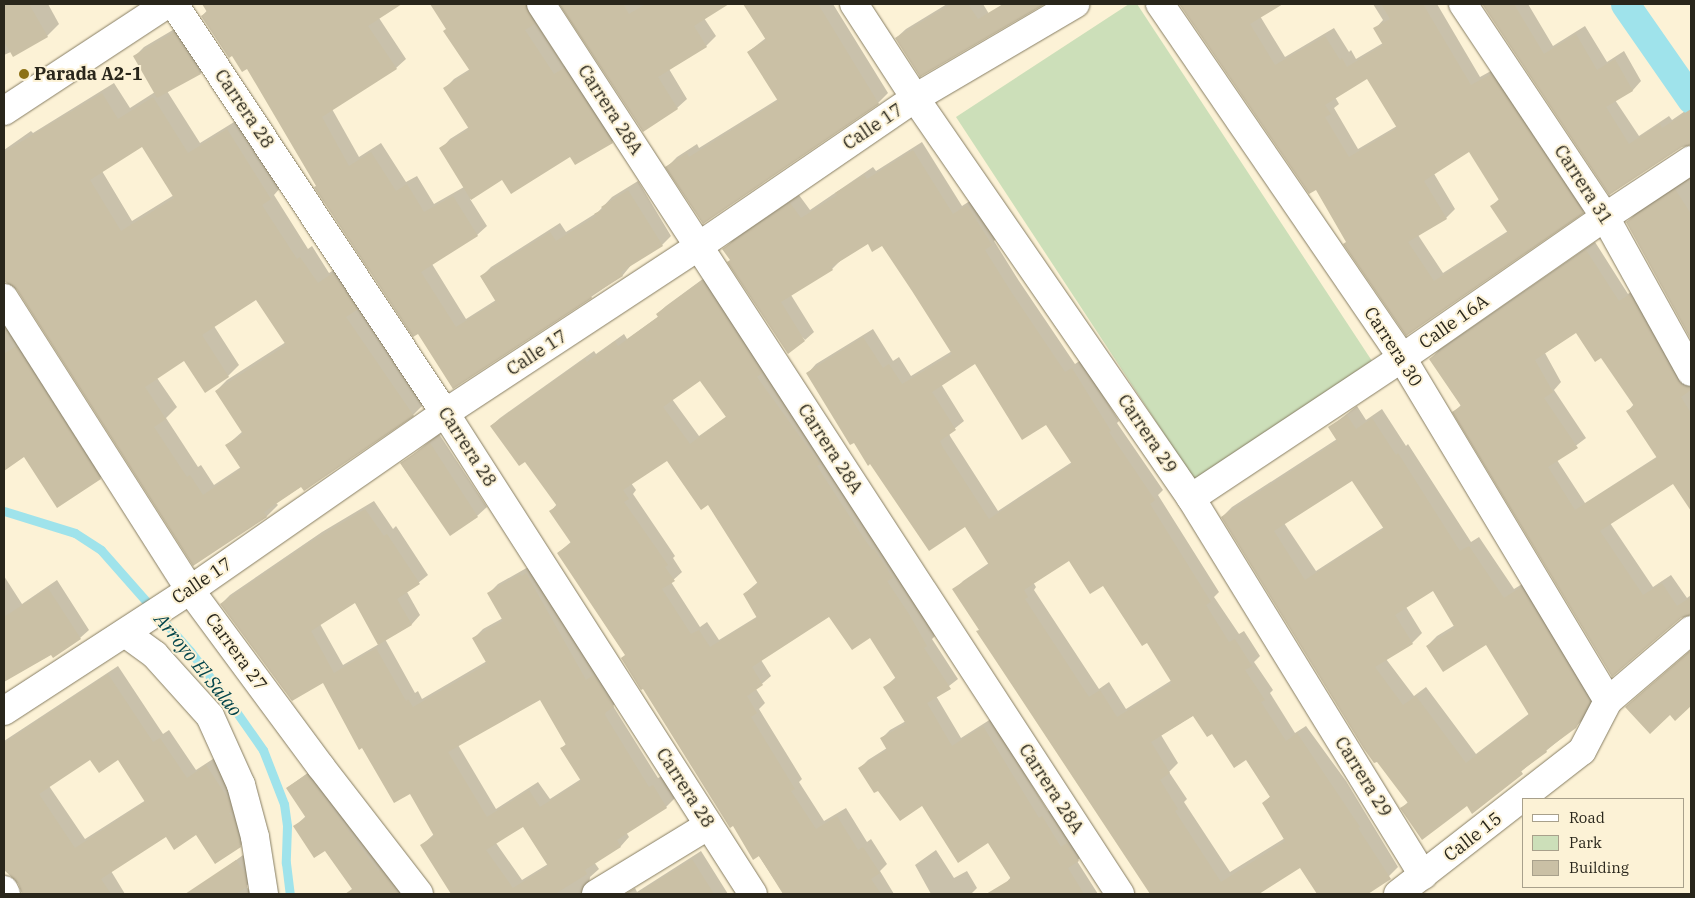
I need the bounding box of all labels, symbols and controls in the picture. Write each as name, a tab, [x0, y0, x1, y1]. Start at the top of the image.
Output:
street label: Carrera 28A	[573, 61, 647, 159]
place label: Parada A2-1	[34, 63, 143, 85]
street label: Carrera 28	[210, 65, 278, 153]
marker: Parada A2-1	[18, 68, 30, 80]
street label: Calle 17	[839, 99, 907, 155]
street label: Carrera 31	[1549, 141, 1617, 229]
street label: Calle 16A	[1415, 290, 1493, 354]
street label: Carrera 30	[1359, 303, 1427, 391]
street label: Calle 17	[503, 326, 571, 380]
street label: Carrera 29	[1113, 390, 1181, 478]
street label: Carrera 28A	[793, 400, 867, 498]
street label: Carrera 28	[433, 403, 501, 491]
street label: Calle 17	[168, 553, 236, 609]
water label: Arroyo El Salao	[149, 609, 247, 721]
street label: Carrera 27	[201, 609, 271, 695]
street label: Carrera 29	[1330, 733, 1396, 821]
street label: Carrera 28A	[1014, 740, 1088, 838]
street label: Carrera 28	[651, 744, 719, 832]
legend	[1522, 798, 1685, 888]
street label: Calle 15	[1440, 808, 1506, 866]
text: Road	[1569, 808, 1605, 827]
text: Park	[1569, 833, 1602, 852]
text: Building	[1569, 858, 1629, 877]

